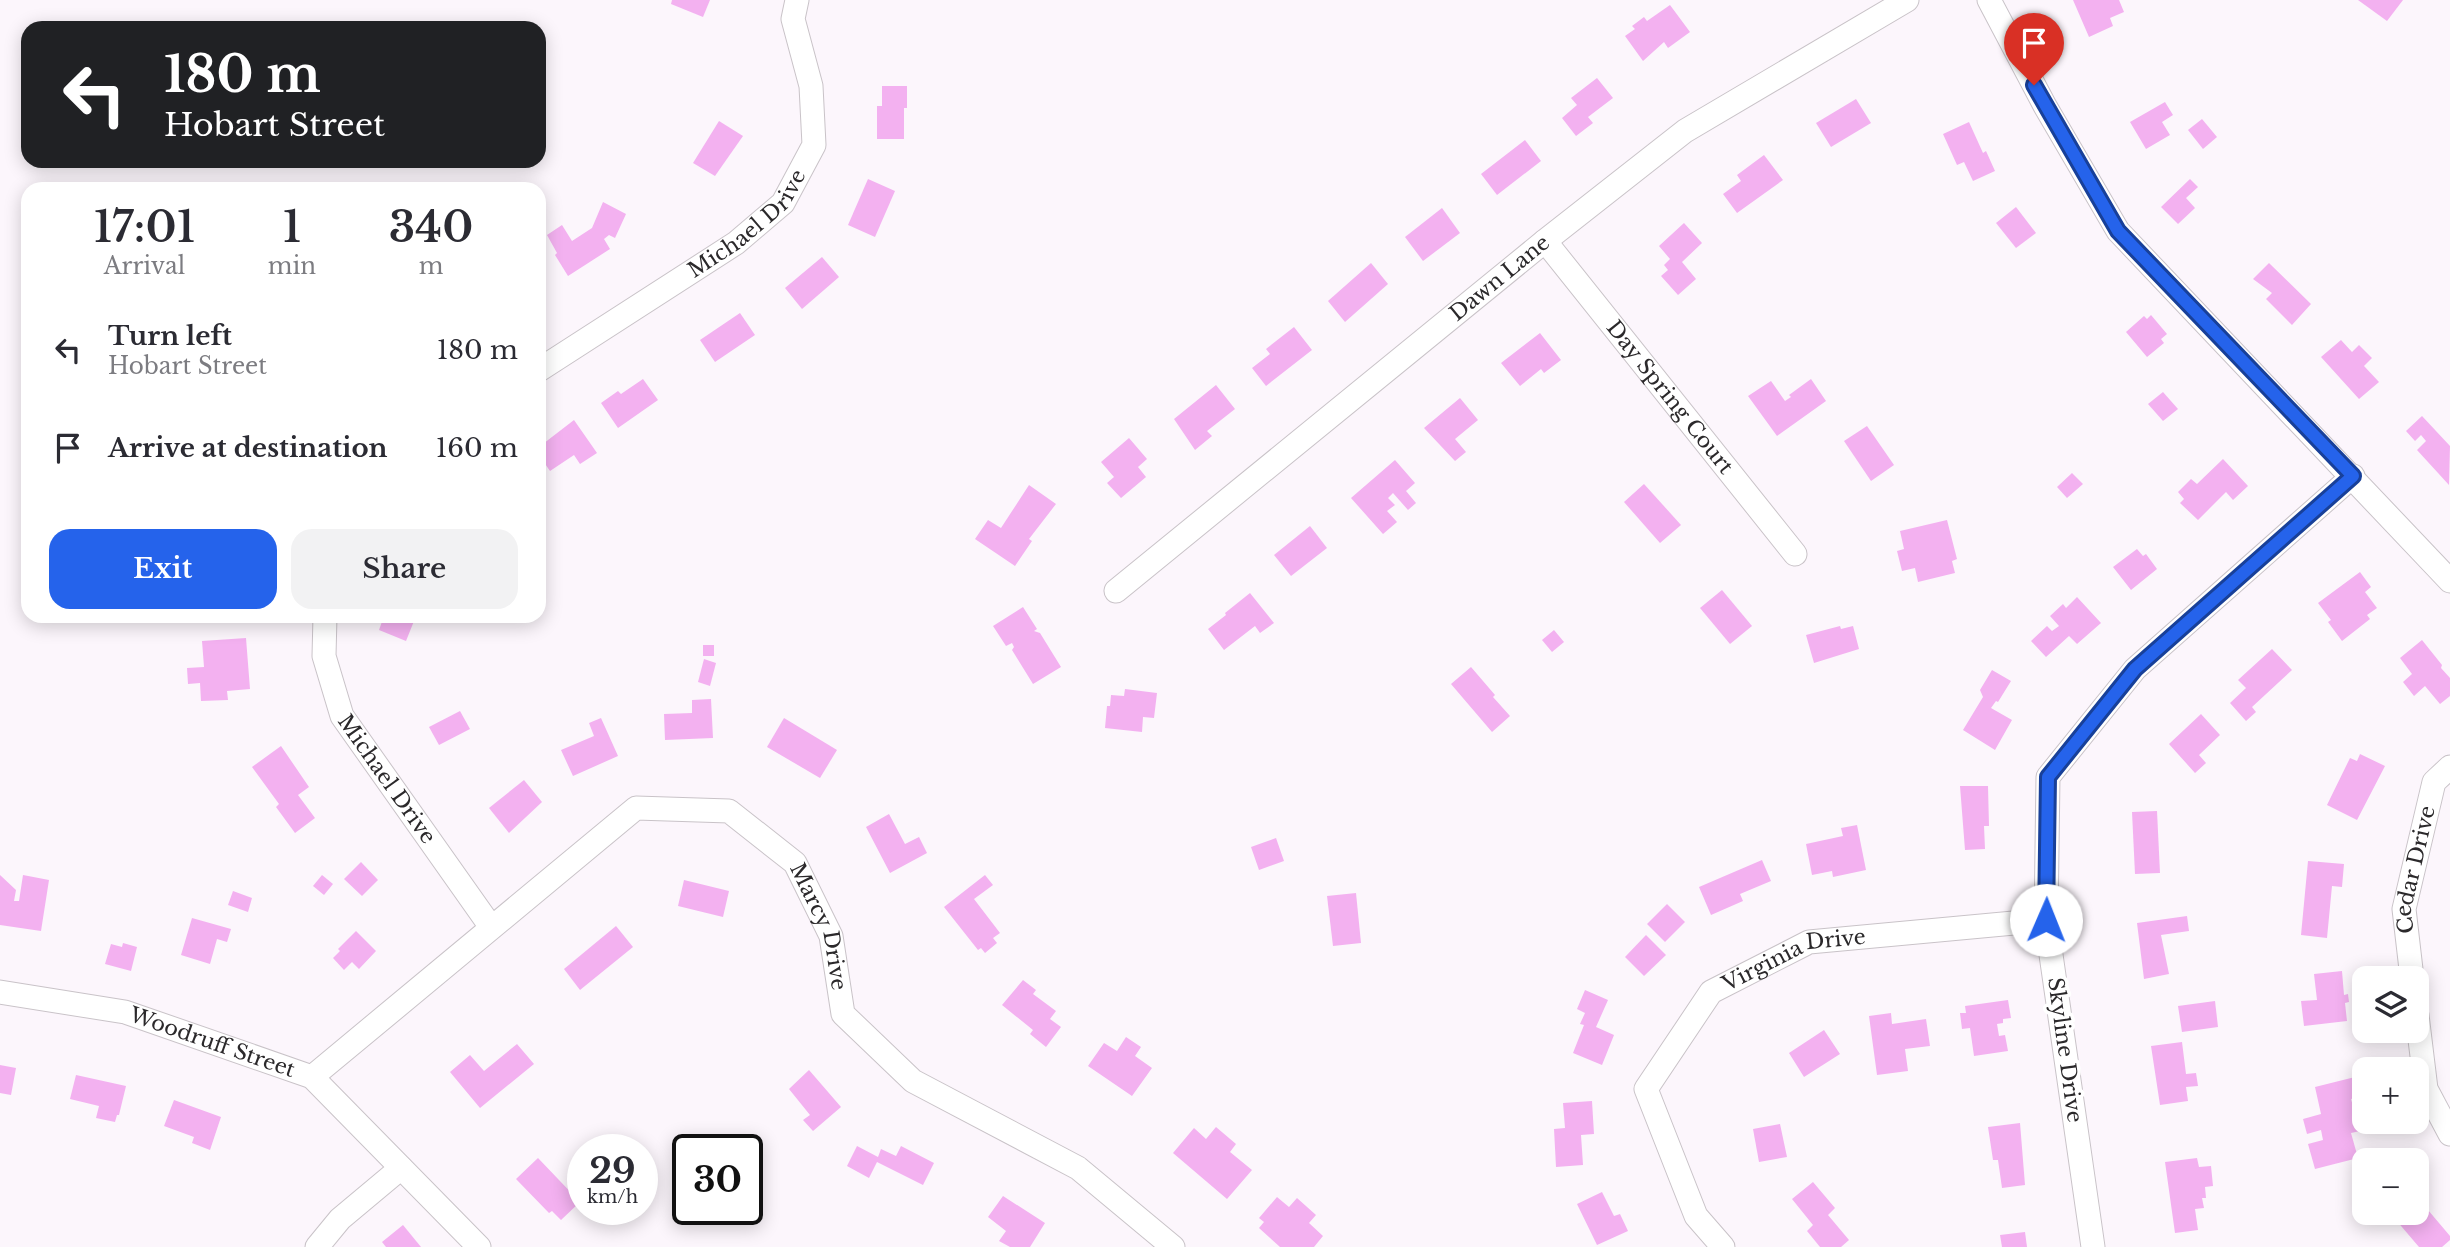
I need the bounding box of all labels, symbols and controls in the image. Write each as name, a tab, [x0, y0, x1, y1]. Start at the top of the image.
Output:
pin	[2004, 13, 2064, 85]
icon: arrive	[2015, 24, 2053, 62]
text: 180 m	[164, 44, 321, 105]
icon: left	[49, 49, 140, 140]
text: Hobart Street	[164, 105, 385, 145]
street label: Michael Drive	[683, 165, 811, 284]
text: 17:01	[94, 201, 195, 253]
text: 1	[283, 201, 301, 253]
text: 340	[389, 201, 473, 253]
street label: Dawn Lane	[1444, 230, 1555, 327]
text: Arrival	[104, 252, 185, 280]
text: min	[268, 252, 316, 280]
text: m	[419, 252, 443, 280]
street label: Day Spring Court	[1601, 315, 1739, 479]
text: Turn left	[108, 320, 232, 352]
icon: left	[49, 331, 87, 369]
text: 180 m	[437, 334, 518, 366]
text: Hobart Street	[108, 352, 267, 380]
icon: arrive	[49, 429, 87, 467]
text: Arrive at destination	[108, 432, 388, 464]
text: 160 m	[436, 432, 518, 464]
button: Exit	[49, 529, 277, 609]
button: Share	[291, 529, 518, 609]
street label: Michael Drive	[332, 709, 441, 849]
street label: Cedar Drive	[2391, 803, 2441, 935]
street label: Marcy Drive	[784, 859, 852, 992]
position arrow	[2009, 883, 2083, 957]
street label: Virginia Drive	[1717, 924, 1867, 997]
map controls	[2352, 966, 2429, 1225]
button: layers	[2352, 966, 2429, 1043]
street label: Skyline Drive	[2042, 976, 2088, 1124]
street label: Woodruff Street	[125, 1001, 298, 1083]
button: +	[2352, 1057, 2429, 1134]
speed limit sign: 30	[672, 1134, 763, 1225]
button: −	[2352, 1148, 2429, 1225]
text: 29	[589, 1149, 636, 1192]
text: km/h	[587, 1186, 638, 1208]

